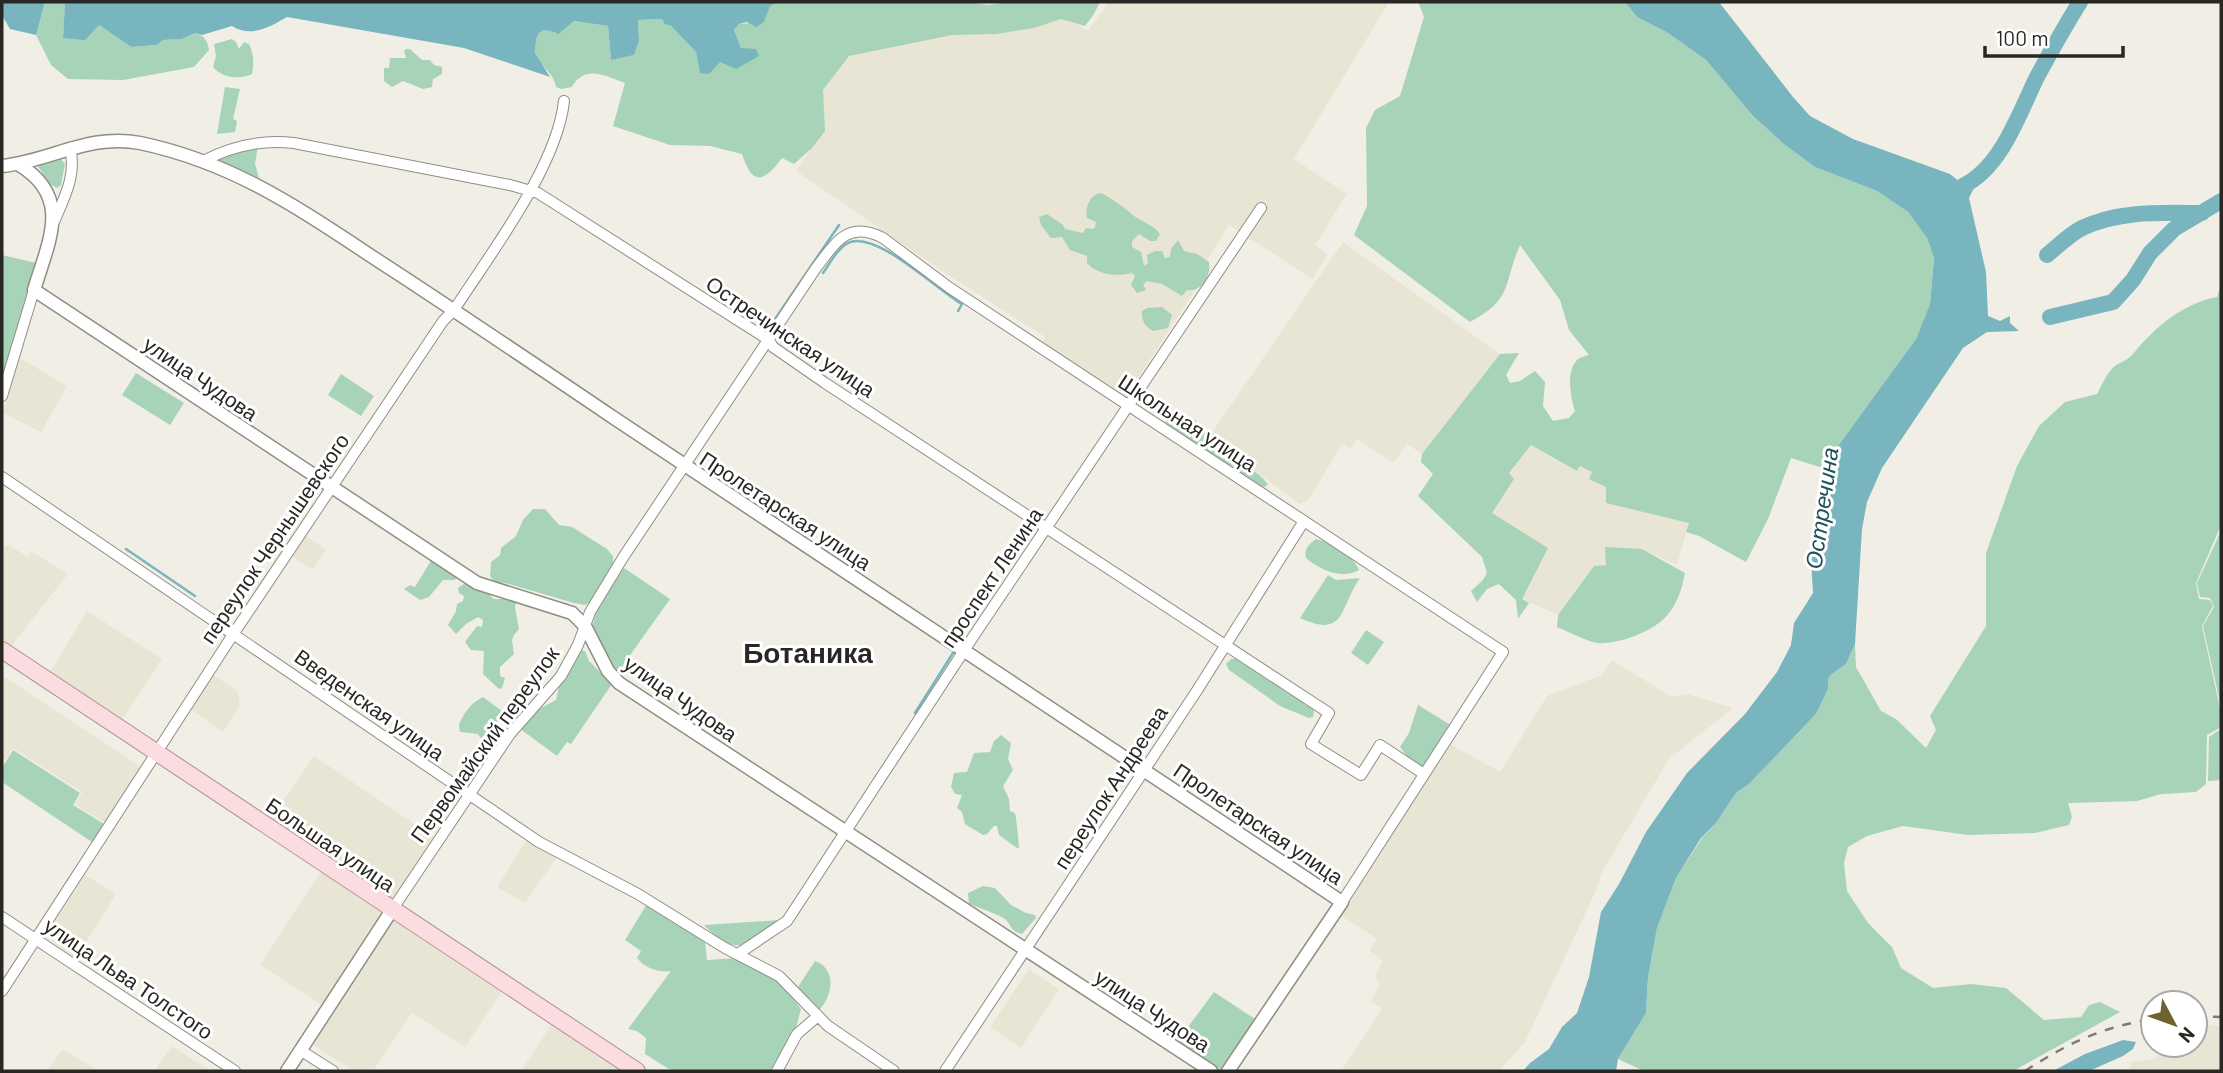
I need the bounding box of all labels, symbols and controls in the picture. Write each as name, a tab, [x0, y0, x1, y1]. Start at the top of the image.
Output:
scale bar	[1985, 14, 2123, 58]
text: 100 m	[1996, 25, 2049, 50]
street label: Остречинская улица	[702, 270, 881, 402]
street label: улица Чудова	[139, 331, 263, 426]
street label: Школьная улица	[1114, 368, 1262, 476]
street label: переулок Чернышевского	[194, 428, 354, 648]
street label: Пролетарская улица	[696, 445, 877, 575]
water label: Остречина	[1799, 445, 1843, 571]
street label: проспект Ленина	[935, 502, 1047, 652]
district label: Ботаника	[743, 635, 873, 669]
street label: Первомайский переулок	[405, 641, 564, 847]
street label: Введенская улица	[290, 643, 450, 765]
street label: улица Чудова	[620, 650, 743, 746]
street label: переулок Андреева	[1048, 701, 1172, 873]
street label: Пролетарская улица	[1169, 757, 1349, 889]
street label: Большая улица	[262, 792, 400, 896]
street label: улица Льва Толстого	[40, 912, 218, 1044]
street label: улица Чудова	[1091, 963, 1216, 1057]
north arrow	[2139, 989, 2209, 1059]
text: N	[2174, 1023, 2200, 1048]

